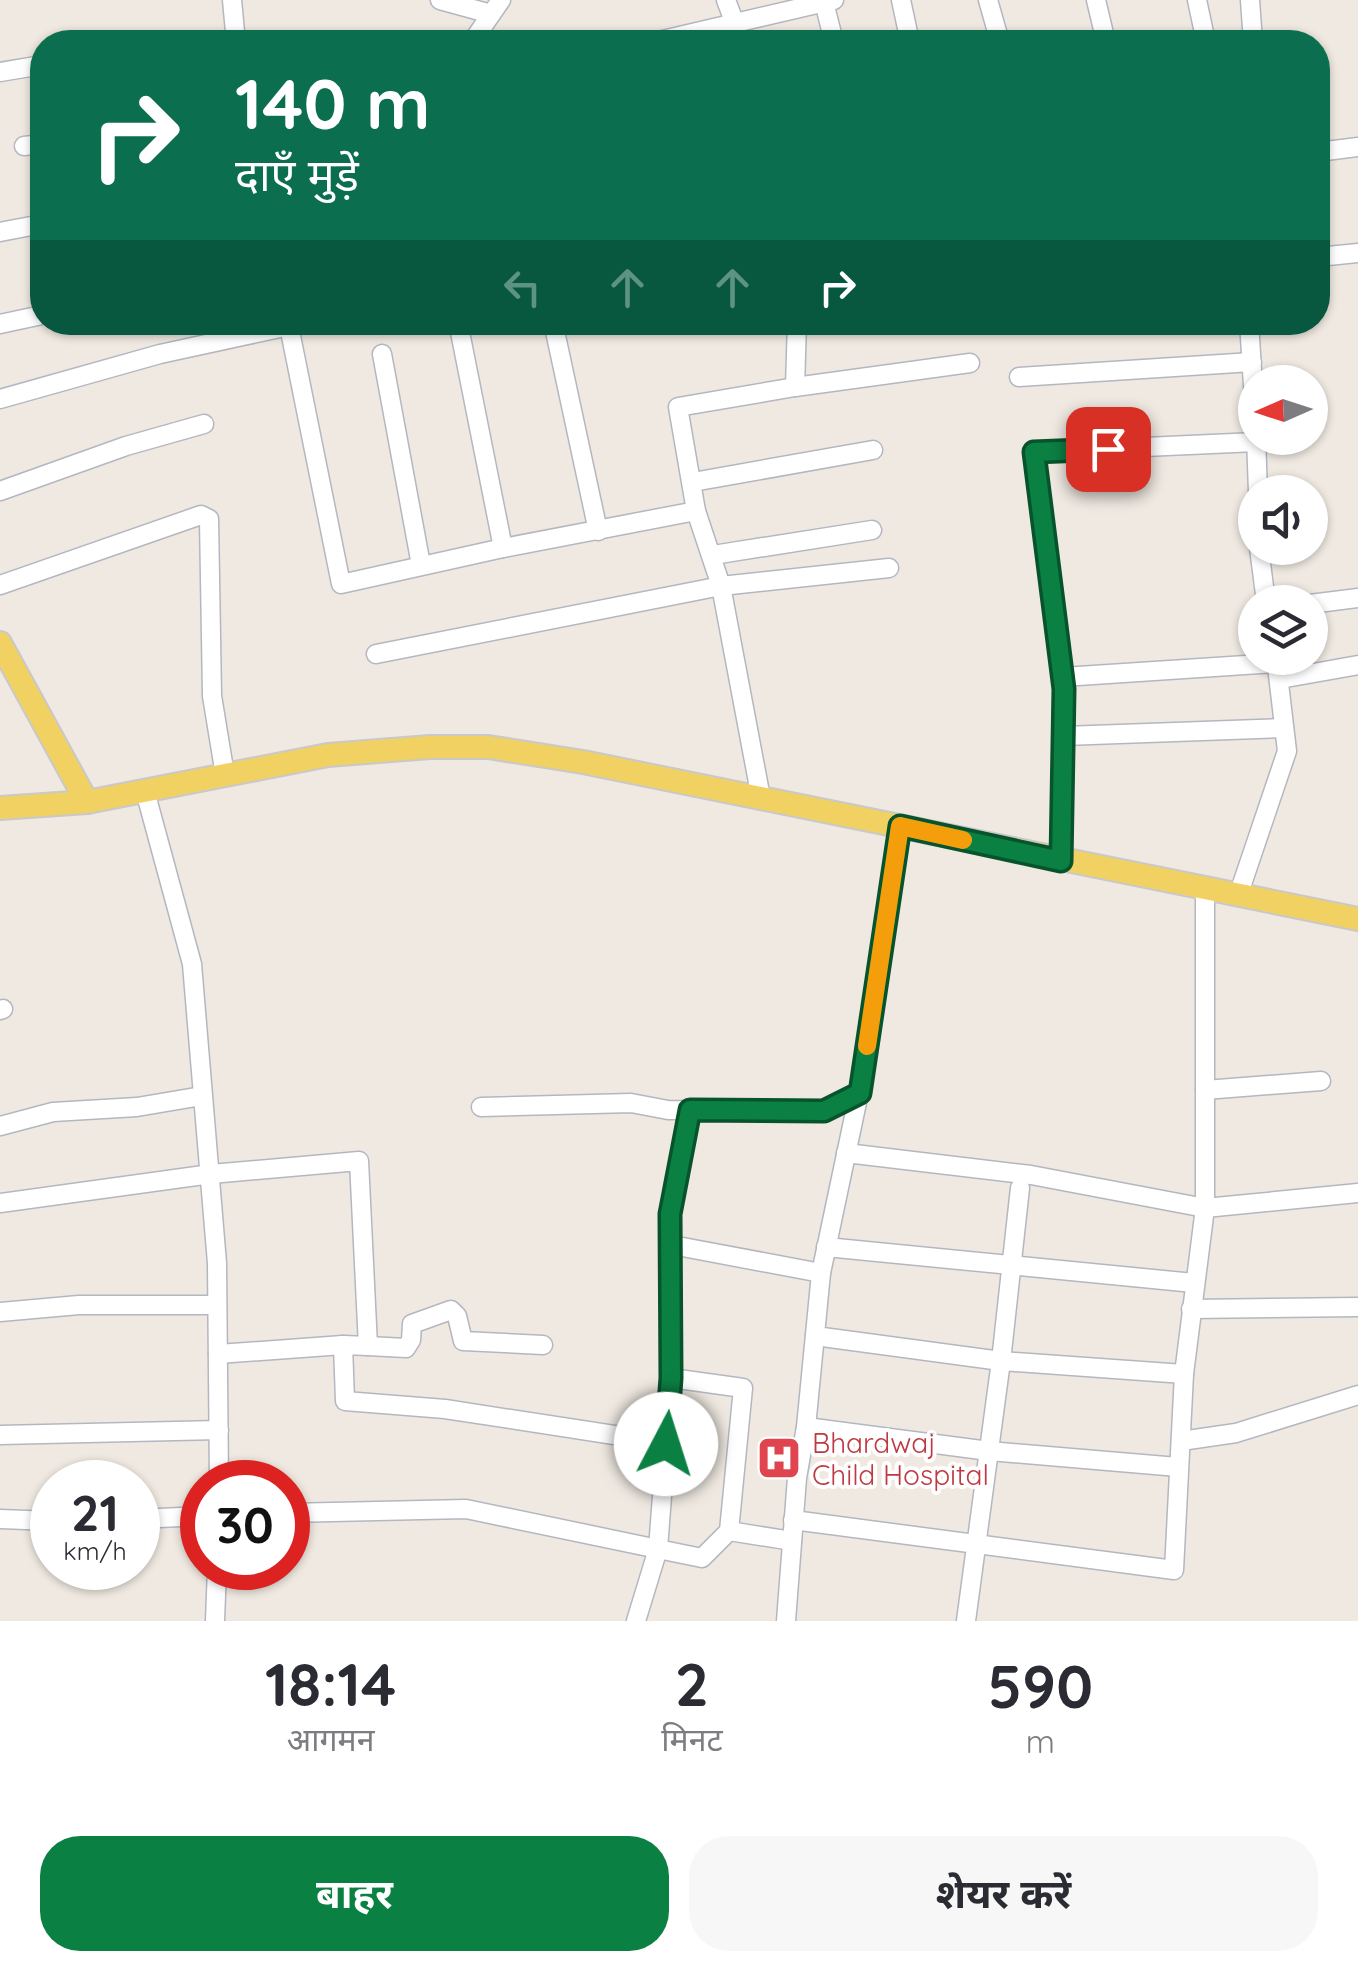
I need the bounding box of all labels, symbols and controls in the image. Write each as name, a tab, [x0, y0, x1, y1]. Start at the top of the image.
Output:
text: 140 m	[235, 59, 431, 147]
icon: right	[70, 70, 200, 200]
text: दाएँ मुड़ें	[235, 146, 359, 202]
icon: left	[495, 260, 550, 315]
icon: ahead	[600, 260, 655, 315]
icon: ahead	[705, 260, 760, 315]
icon: right	[810, 260, 865, 315]
north arrow	[1238, 365, 1328, 455]
map controls	[1238, 365, 1328, 675]
pin	[1066, 407, 1151, 492]
icon: arrive	[1081, 422, 1136, 477]
button: sound	[1238, 475, 1328, 565]
button: layers	[1238, 585, 1328, 675]
position arrow	[614, 1392, 718, 1496]
place label: Bhardwaj Child Hospital	[812, 1425, 989, 1492]
hospital icon: Bhardwaj Child Hospital	[756, 1435, 802, 1481]
speed limit sign: 30	[180, 1460, 310, 1590]
text: 21	[71, 1481, 119, 1544]
text: km/h	[63, 1535, 127, 1566]
text: 18:14	[265, 1646, 396, 1721]
text: 2	[675, 1646, 709, 1721]
text: 590	[988, 1648, 1093, 1723]
text: आगमन	[287, 1719, 374, 1759]
text: मिनट	[661, 1719, 723, 1759]
text: m	[1026, 1721, 1055, 1761]
button: बाहर	[40, 1836, 669, 1951]
button: शेयर करें	[689, 1836, 1318, 1951]

